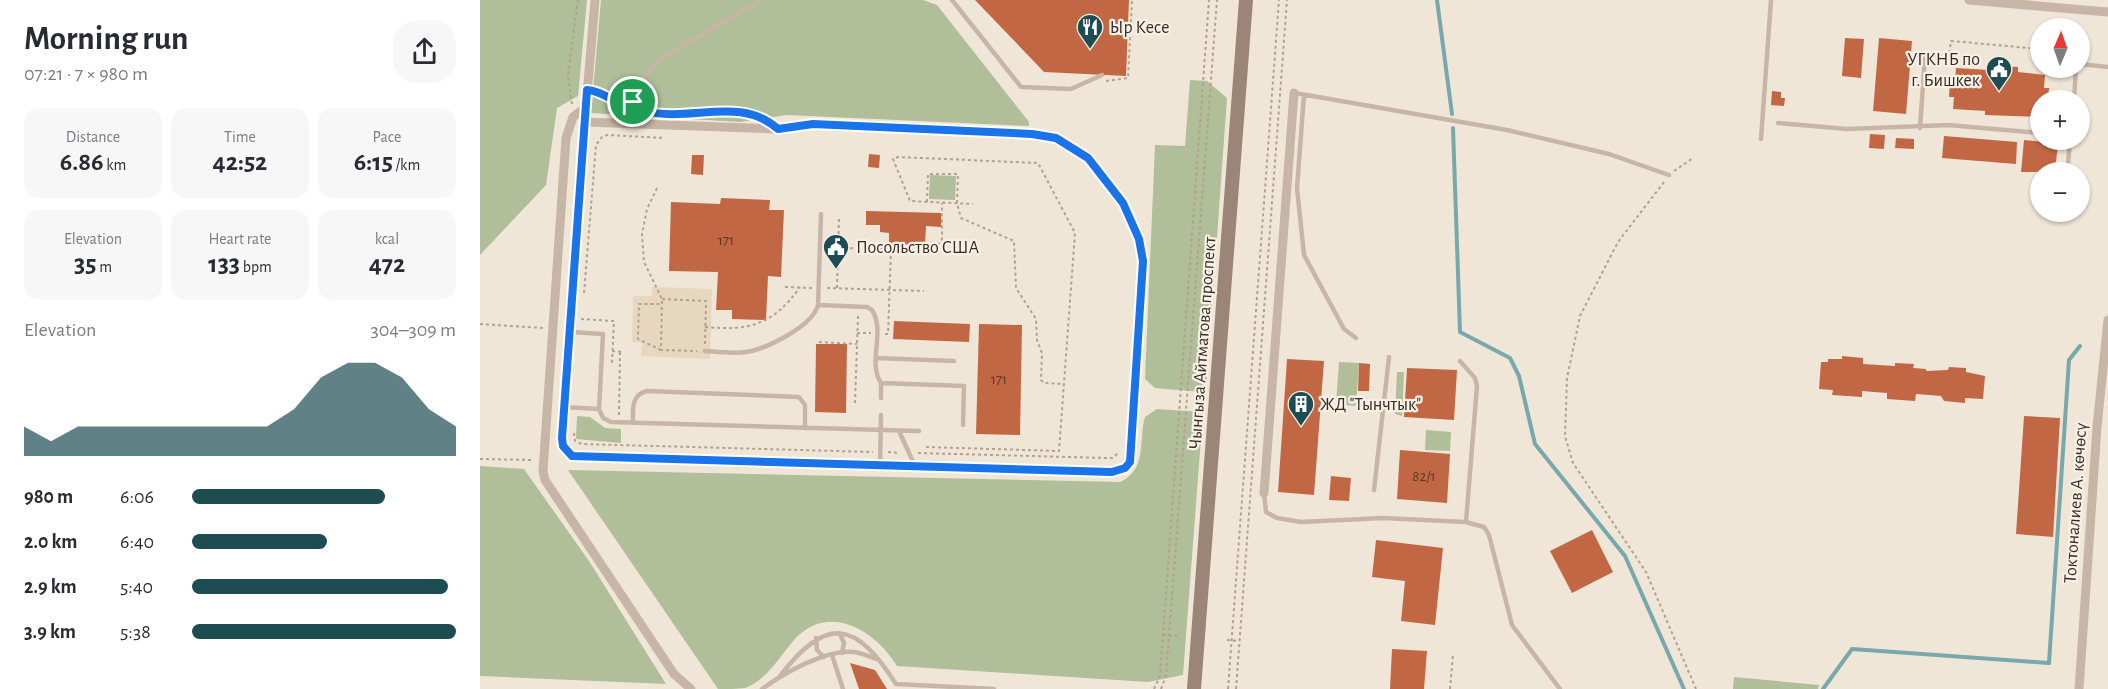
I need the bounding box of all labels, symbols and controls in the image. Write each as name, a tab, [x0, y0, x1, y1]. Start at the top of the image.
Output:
restaurant icon: Ыр Кесе	[1075, 12, 1105, 50]
north arrow	[2030, 18, 2090, 78]
map controls	[2030, 18, 2090, 222]
place label: Ыр Кесе	[1110, 19, 1169, 37]
button: share	[393, 20, 456, 83]
text: Morning run	[24, 23, 188, 56]
place label: УГКНБ по г. Бишкек	[1907, 51, 1981, 90]
public building icon: УГКНБ по г. Бишкек	[1984, 54, 2014, 92]
text: 07:21 · 7 × 980 m	[24, 64, 148, 84]
pin	[607, 76, 658, 127]
icon: arrive	[616, 85, 649, 118]
button: +	[2030, 90, 2090, 150]
text: Distance	[66, 129, 120, 145]
text: Time	[224, 129, 256, 145]
text: Pace	[373, 129, 401, 145]
text: 6.86	[60, 149, 104, 175]
text: 42:52	[213, 149, 267, 175]
text: 6:15	[354, 149, 393, 175]
text: km	[104, 157, 126, 173]
text: /km	[393, 157, 420, 173]
button: −	[2030, 162, 2090, 222]
text: Elevation	[64, 231, 122, 247]
text: Heart rate	[209, 231, 271, 247]
text: kcal	[375, 231, 399, 247]
public building icon: Посольство США	[821, 232, 851, 270]
house number: 171	[718, 233, 734, 248]
street label: Чынгыза Айтматова проспект	[1187, 236, 1219, 450]
place label: Посольство США	[856, 239, 980, 257]
text: 35	[74, 251, 97, 277]
text: 133	[208, 251, 240, 277]
text: 472	[369, 251, 405, 277]
text: m	[97, 259, 112, 275]
text: bpm	[240, 259, 272, 275]
text: Elevation	[24, 320, 96, 340]
text: 304–309 m	[371, 320, 456, 340]
house number: 171	[991, 372, 1007, 387]
building icon: ЖД "Тынчтык"	[1286, 389, 1316, 427]
place label: ЖД "Тынчтык"	[1320, 396, 1421, 414]
street label: Токтоналиев А. көчөсү	[2061, 422, 2091, 584]
house number: 82/1	[1412, 469, 1436, 484]
text: 980 m	[24, 487, 73, 507]
text: 6:06	[120, 487, 154, 507]
text: 2.0 km	[24, 532, 77, 552]
text: 6:40	[120, 532, 154, 552]
text: 2.9 km	[24, 577, 77, 597]
text: 5:40	[120, 577, 153, 597]
text: 3.9 km	[24, 622, 76, 642]
text: 5:38	[120, 622, 151, 642]

